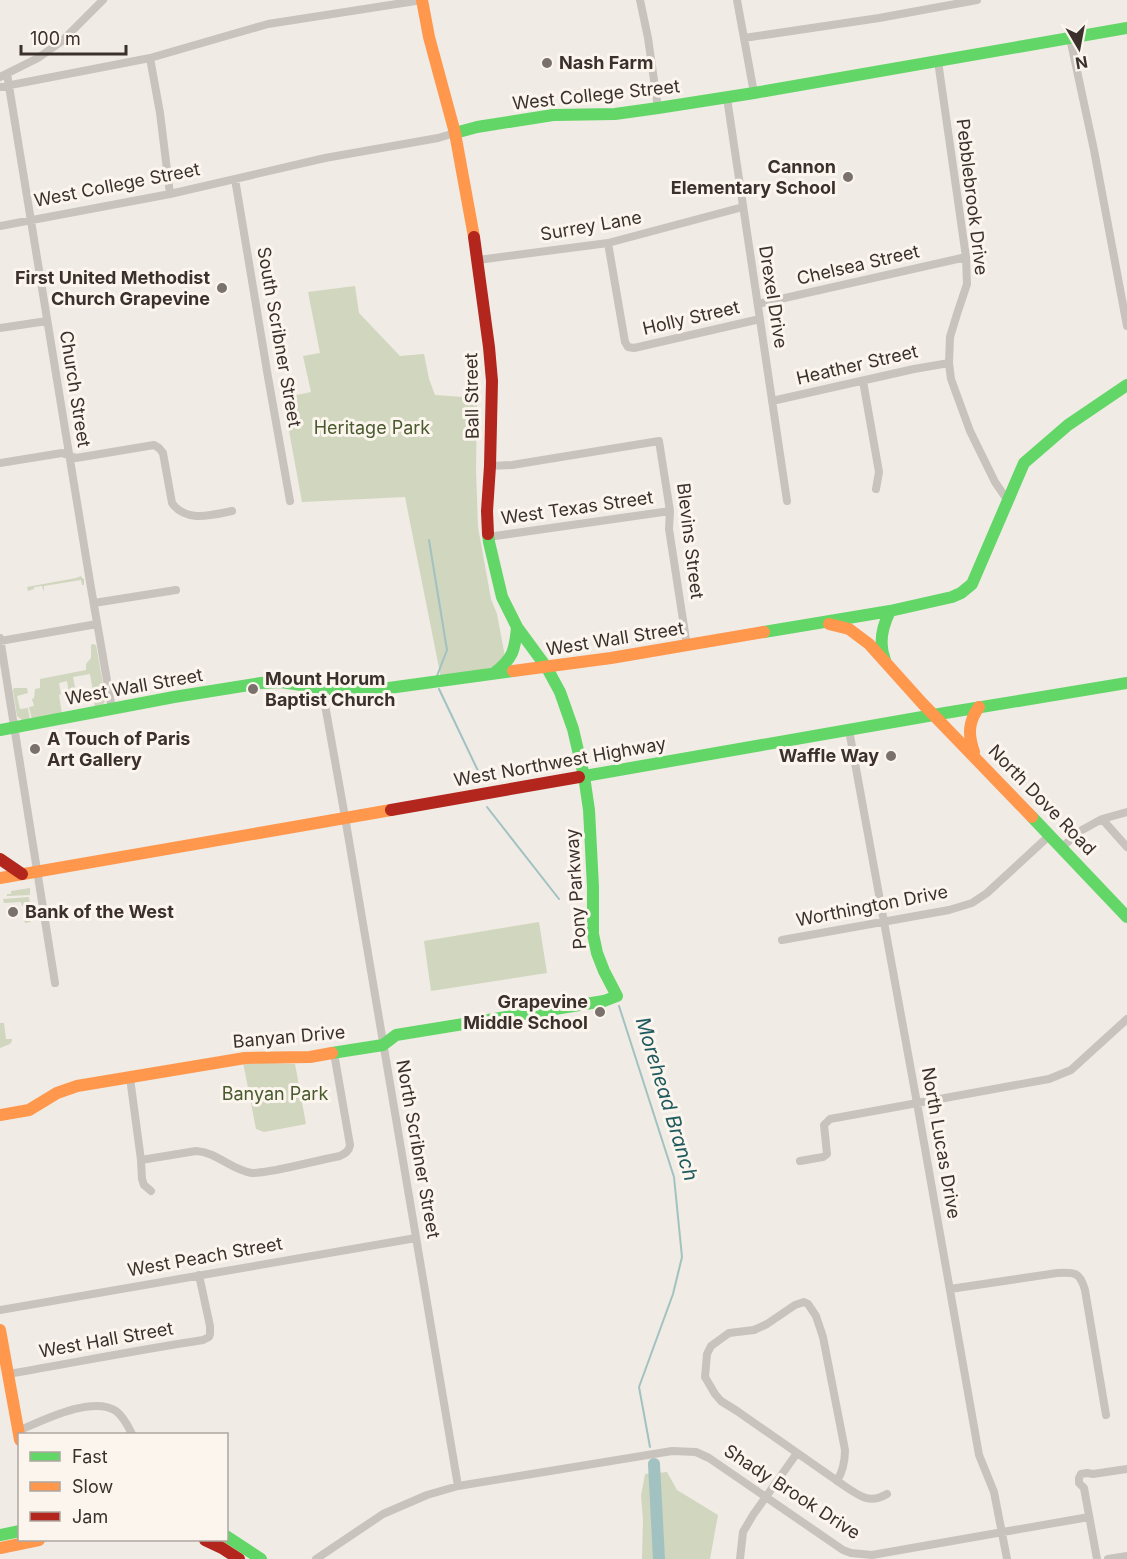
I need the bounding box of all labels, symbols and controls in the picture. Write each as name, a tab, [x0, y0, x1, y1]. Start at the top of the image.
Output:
scale bar	[21, 18, 126, 56]
north arrow	[1049, 18, 1109, 78]
text: 100 m	[30, 28, 81, 49]
place label: Nash Farm	[559, 52, 653, 73]
text: N	[1074, 52, 1089, 74]
marker: Nash Farm	[540, 56, 554, 70]
street label: West College Street	[511, 75, 681, 114]
street label: Pebblebrook Drive	[952, 118, 993, 276]
place label: Cannon Elementary School	[671, 156, 836, 198]
street label: West College Street	[32, 158, 202, 211]
marker: Cannon Elementary School	[841, 170, 855, 184]
street label: Surrey Lane	[539, 206, 643, 245]
street label: Chelsea Street	[795, 240, 921, 289]
street label: Drexel Drive	[755, 244, 792, 350]
street label: South Scribner Street	[253, 245, 306, 429]
place label: First United Methodist Church Grapevine	[15, 267, 210, 309]
marker: First United Methodist Church Grapevine	[215, 281, 229, 295]
street label: Holly Street	[640, 296, 742, 339]
street label: Church Street	[56, 329, 95, 449]
street label: Heather Street	[794, 340, 920, 389]
street label: Ball Street	[460, 352, 483, 439]
park label: Heritage Park	[314, 417, 430, 438]
street label: Blevins Street	[673, 482, 708, 600]
street label: West Texas Street	[500, 486, 654, 529]
street label: West Wall Street	[544, 617, 685, 660]
street label: West Wall Street	[64, 664, 204, 709]
place label: Mount Horum Baptist Church	[265, 668, 396, 710]
marker: Mount Horum Baptist Church	[246, 682, 260, 696]
place label: A Touch of Paris Art Gallery	[47, 728, 190, 770]
street label: West Northwest Highway	[452, 732, 668, 791]
street label: North Dove Road	[984, 740, 1100, 859]
marker: A Touch of Paris Art Gallery	[28, 742, 42, 756]
place label: Waffle Way	[779, 745, 879, 766]
marker: Waffle Way	[884, 749, 898, 763]
street label: Pony Parkway	[561, 828, 590, 950]
street label: Worthington Drive	[794, 880, 950, 931]
place label: Bank of the West	[25, 901, 174, 922]
marker: Bank of the West	[6, 905, 20, 919]
place label: Grapevine Middle School	[463, 991, 588, 1033]
marker: Grapevine Middle School	[593, 1005, 607, 1019]
water label: Morehead Branch	[631, 1014, 703, 1184]
street label: Banyan Drive	[232, 1021, 346, 1052]
street label: North Scribner Street	[392, 1058, 445, 1240]
street label: North Lucas Drive	[918, 1065, 965, 1220]
park label: Banyan Park	[222, 1083, 328, 1104]
street label: West Peach Street	[126, 1233, 284, 1280]
street label: West Hall Street	[37, 1317, 175, 1362]
legend	[18, 1433, 228, 1541]
street label: Shady Brook Drive	[720, 1440, 864, 1543]
text: Fast	[72, 1446, 108, 1467]
text: Slow	[72, 1476, 113, 1497]
text: Jam	[72, 1506, 108, 1527]

